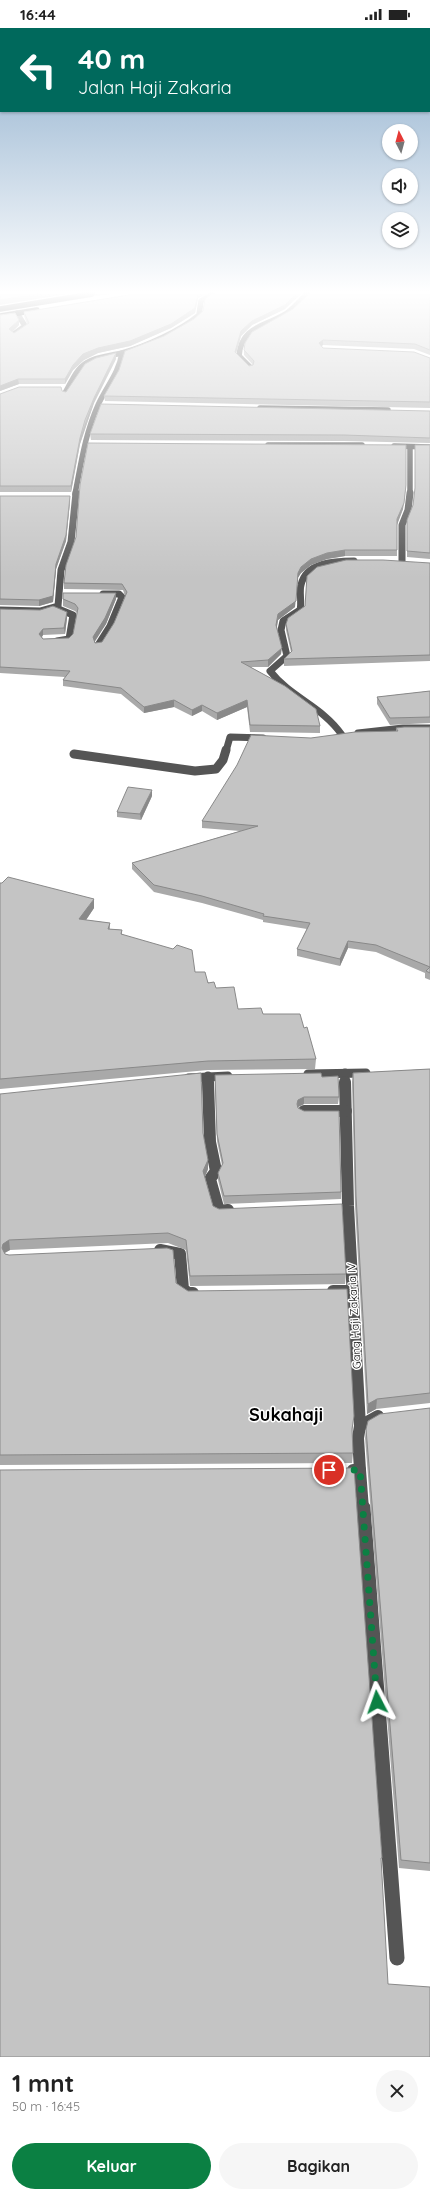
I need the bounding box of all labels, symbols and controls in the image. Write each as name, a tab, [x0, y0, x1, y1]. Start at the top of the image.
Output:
text: 16:44	[20, 5, 56, 24]
text: 40 m	[78, 41, 145, 76]
icon: left	[12, 44, 64, 96]
text: Jalan Haji Zakaria	[78, 76, 232, 99]
north arrow	[382, 124, 418, 160]
map controls	[382, 124, 418, 248]
button: sound	[382, 168, 418, 204]
button: layers	[382, 212, 418, 248]
street label: Gang Haji Zakaria IV	[344, 1263, 364, 1369]
district label: Sukahaji	[249, 1403, 323, 1426]
pin	[312, 1453, 346, 1487]
icon: arrive	[318, 1459, 340, 1481]
position arrow	[356, 1681, 398, 1723]
text: 1 mnt	[12, 2068, 74, 2098]
button: close	[376, 2070, 418, 2112]
text: 50 m · 16:45	[12, 2098, 80, 2114]
button: Keluar	[12, 2143, 211, 2189]
button: Bagikan	[219, 2143, 418, 2189]

